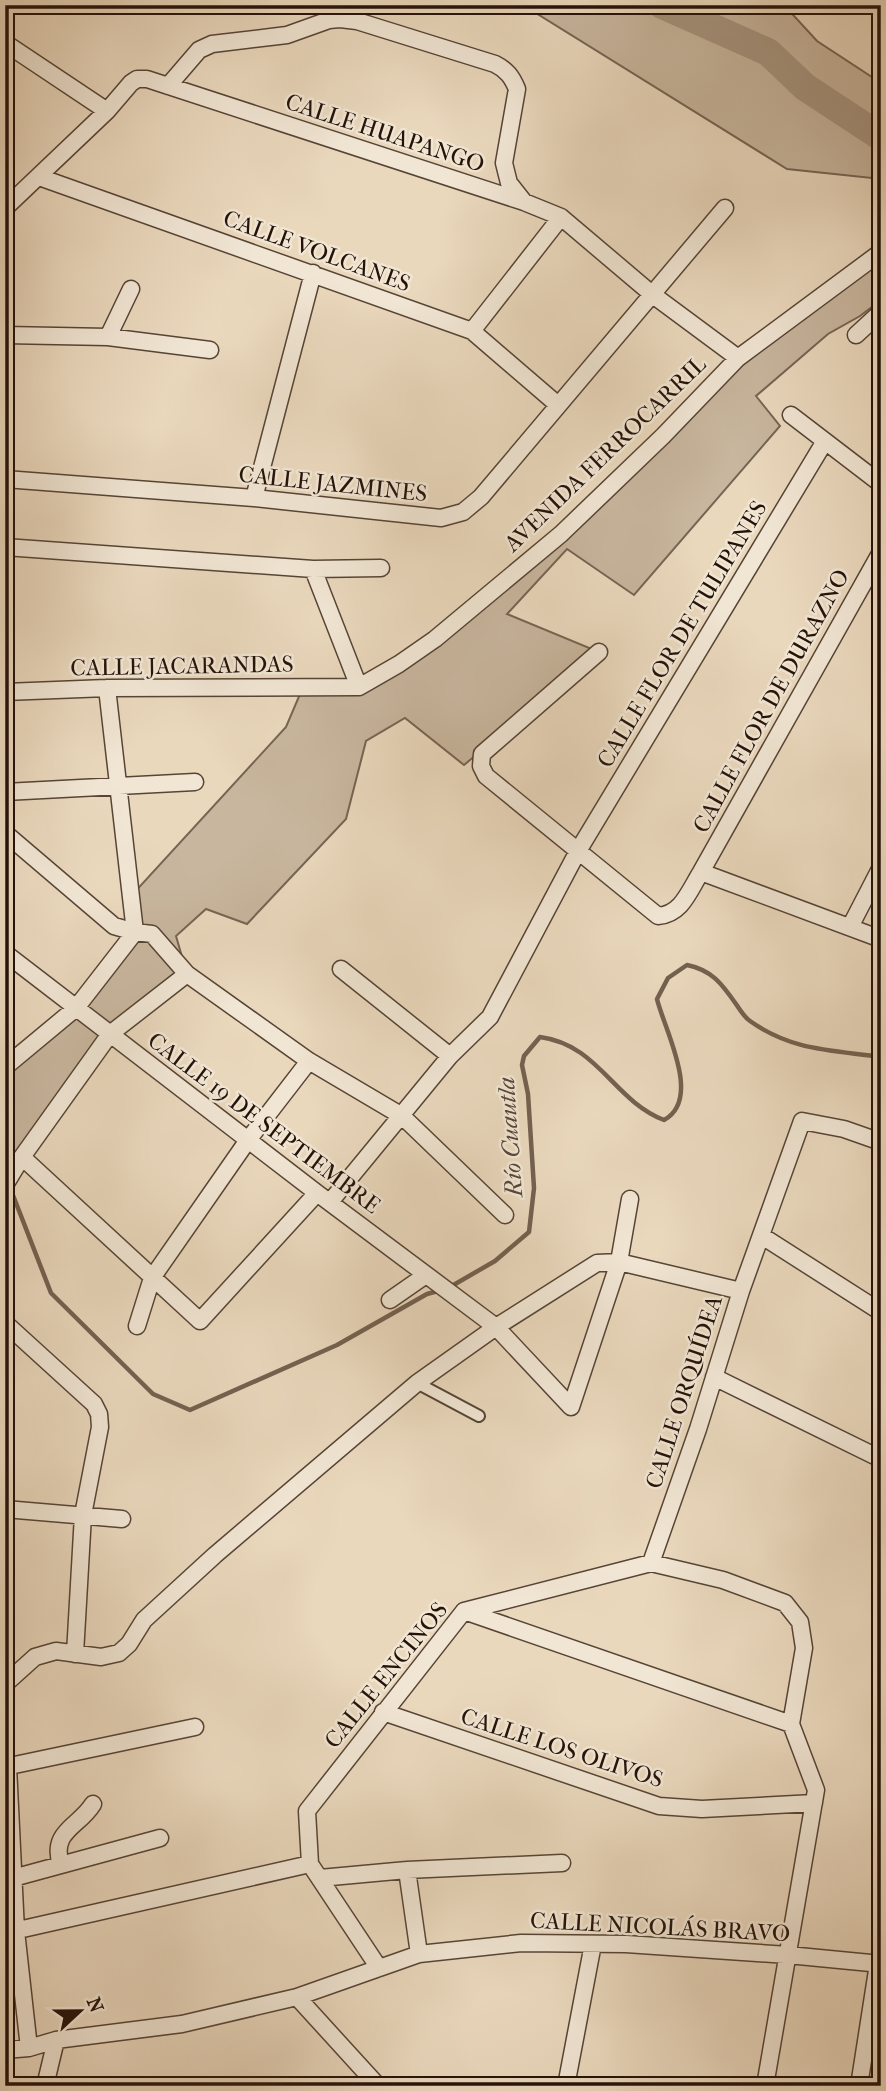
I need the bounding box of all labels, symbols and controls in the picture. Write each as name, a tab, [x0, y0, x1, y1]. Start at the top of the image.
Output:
street label: CALLE HUAPANGO	[282, 88, 488, 178]
street label: CALLE VOLCANES	[220, 205, 414, 297]
street label: AVENIDA FERROCARRIL	[498, 351, 711, 558]
street label: CALLE JAZMINES	[237, 461, 429, 507]
street label: CALLE FLOR DE TULIPANES	[591, 496, 773, 772]
street label: CALLE FLOR DE DURAZNO	[687, 565, 855, 837]
street label: CALLE JACARANDAS	[70, 651, 294, 681]
street label: CALLE 19 DE SEPTIEMBRE	[143, 1027, 385, 1219]
water label: Río Cuautla	[492, 1076, 528, 1200]
street label: CALLE ORQUÍDEA	[640, 1291, 728, 1492]
street label: CALLE ENCINOS	[319, 1597, 453, 1753]
street label: CALLE LOS OLIVOS	[457, 1703, 667, 1793]
street label: CALLE NICOLÁS BRAVO	[529, 1907, 791, 1947]
north arrow	[46, 1976, 116, 2046]
text: N	[82, 1994, 108, 2016]

